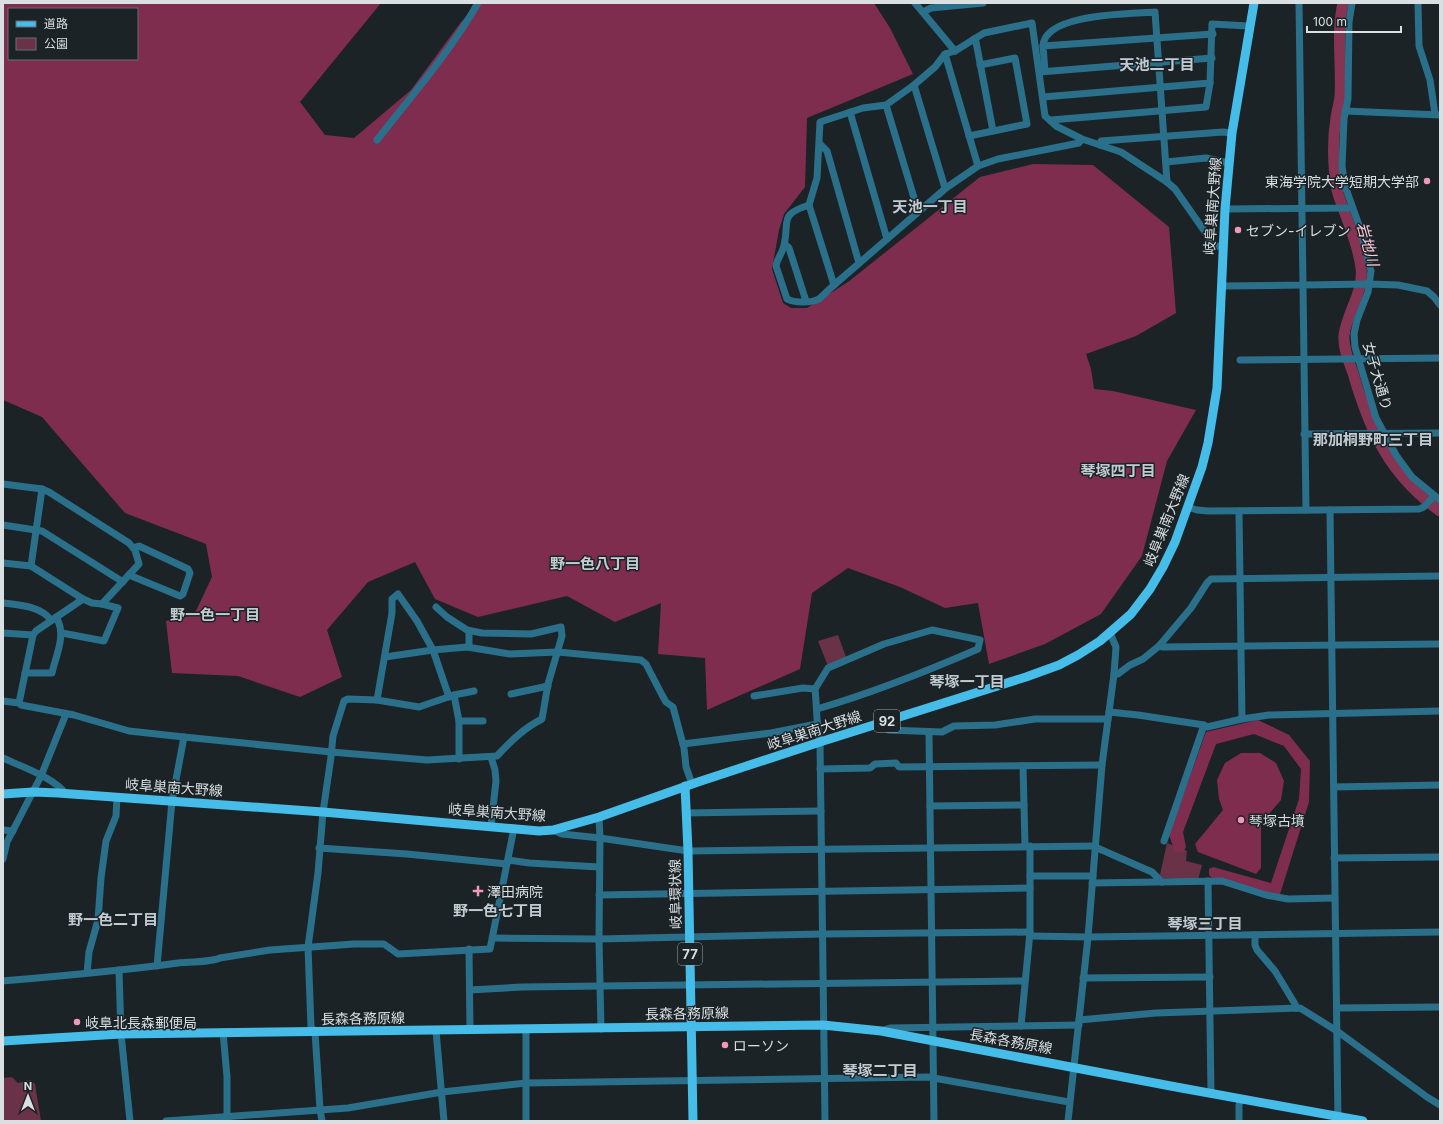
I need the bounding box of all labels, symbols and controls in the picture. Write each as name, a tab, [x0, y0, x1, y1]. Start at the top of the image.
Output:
legend	[8, 8, 138, 60]
scale bar	[1307, 8, 1401, 34]
text: 100 m	[1313, 14, 1347, 29]
text: 道路	[44, 16, 68, 31]
text: 公園	[44, 36, 68, 51]
district label: 天池二丁目	[1119, 55, 1195, 74]
street label: 岐阜巣南大野線	[1200, 157, 1224, 255]
place label: 東海学院大学短期大学部	[1265, 173, 1419, 190]
marker: 東海学院大学短期大学部	[1422, 176, 1432, 186]
district label: 天池一丁目	[892, 197, 968, 216]
water label: 岩地川	[1353, 220, 1384, 270]
place label: セブン-イレブン	[1246, 222, 1350, 239]
marker: セブン-イレブン	[1233, 225, 1243, 235]
street label: 女子大通り	[1360, 340, 1396, 412]
district label: 那加桐野町三丁目	[1313, 430, 1433, 449]
district label: 琴塚四丁目	[1080, 461, 1156, 480]
street label: 岐阜巣南大野線	[1140, 471, 1192, 569]
district label: 野一色八丁目	[550, 554, 640, 573]
district label: 野一色一丁目	[170, 605, 260, 624]
district label: 琴塚一丁目	[929, 672, 1005, 691]
street label: 岐阜巣南大野線	[765, 707, 863, 753]
road number: 92	[874, 710, 900, 732]
street label: 岐阜巣南大野線	[125, 775, 223, 799]
street label: 岐阜巣南大野線	[448, 800, 546, 824]
place label: 琴塚古墳	[1249, 812, 1305, 829]
marker: 琴塚古墳	[1236, 815, 1246, 825]
street label: 岐阜環状線	[666, 859, 684, 929]
place label: 澤田病院	[487, 883, 543, 900]
marker: 澤田病院	[472, 885, 484, 897]
district label: 野一色七丁目	[453, 901, 543, 920]
district label: 野一色二丁目	[68, 910, 158, 929]
district label: 琴塚三丁目	[1167, 914, 1243, 933]
road number: 77	[678, 943, 702, 965]
street label: 長森各務原線	[645, 1004, 729, 1022]
street label: 長森各務原線	[321, 1009, 405, 1027]
place label: 岐阜北長森郵便局	[85, 1014, 197, 1031]
marker: 岐阜北長森郵便局	[72, 1017, 82, 1027]
street label: 長森各務原線	[968, 1025, 1054, 1057]
place label: ローソン	[733, 1037, 789, 1054]
marker: ローソン	[720, 1040, 730, 1050]
district label: 琴塚二丁目	[842, 1061, 918, 1080]
north arrow	[8, 1076, 48, 1116]
text: N	[24, 1079, 32, 1093]

